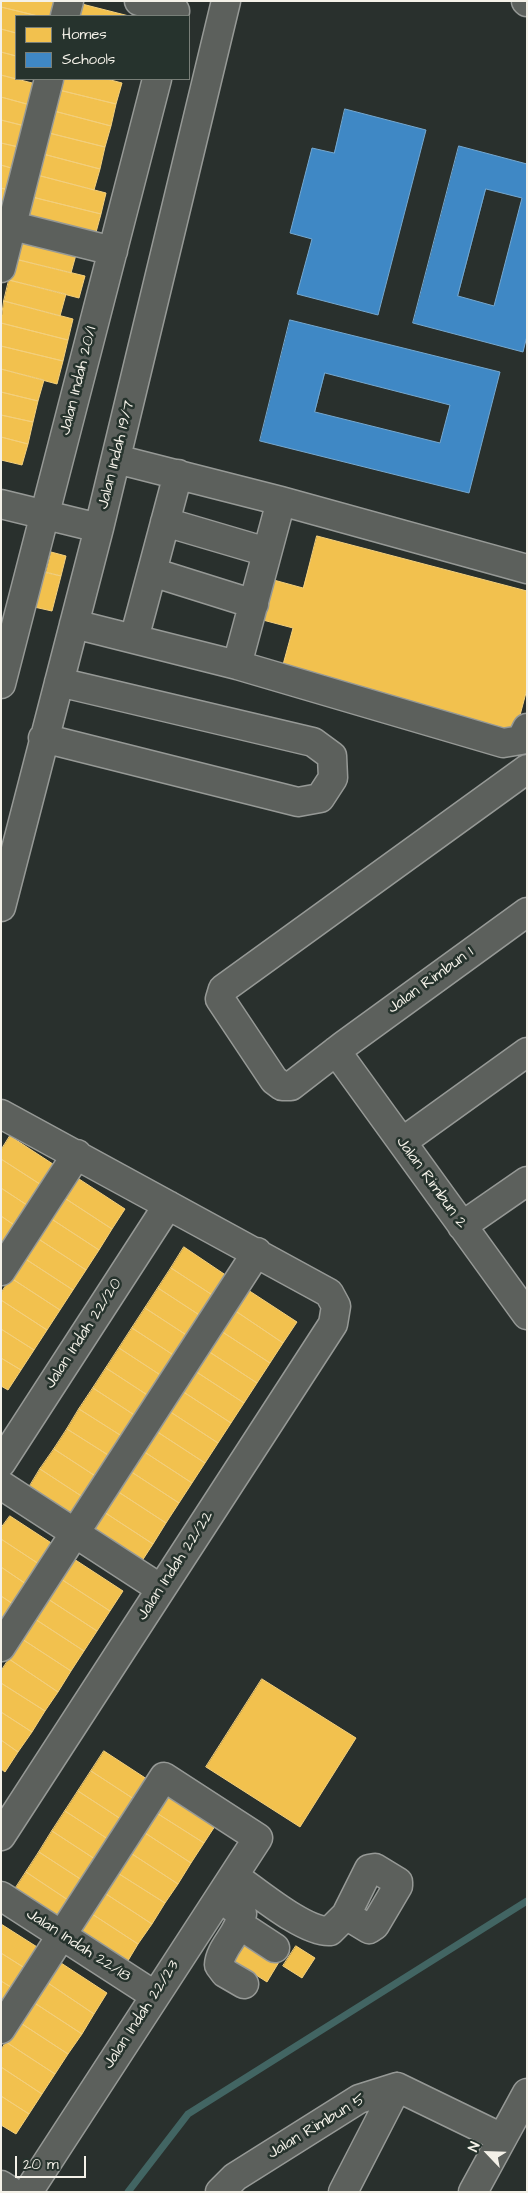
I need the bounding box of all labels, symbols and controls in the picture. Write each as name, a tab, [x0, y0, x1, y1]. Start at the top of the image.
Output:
legend	[15, 15, 190, 80]
text: Homes	[62, 24, 107, 45]
text: Schools	[62, 49, 115, 70]
street label: Jalan Indah 20/1	[56, 325, 102, 437]
street label: Jalan Indah 19/7	[94, 399, 140, 511]
street label: Jalan Rimbun 1	[384, 943, 478, 1019]
street label: Jalan Rimbun 2	[391, 1133, 471, 1233]
street label: Jalan Indah 22/20	[41, 1275, 127, 1393]
street label: Jalan Indah 22/22	[133, 1508, 219, 1624]
street label: Jalan Indah 22/18	[22, 1905, 134, 1987]
street label: Jalan Indah 22/23	[100, 1957, 184, 2073]
street label: Jalan Rimbun 5	[265, 2090, 369, 2164]
north arrow	[463, 2128, 513, 2178]
text: N	[463, 2139, 485, 2155]
scale bar	[18, 2146, 89, 2178]
text: 20 m	[23, 2154, 59, 2175]

